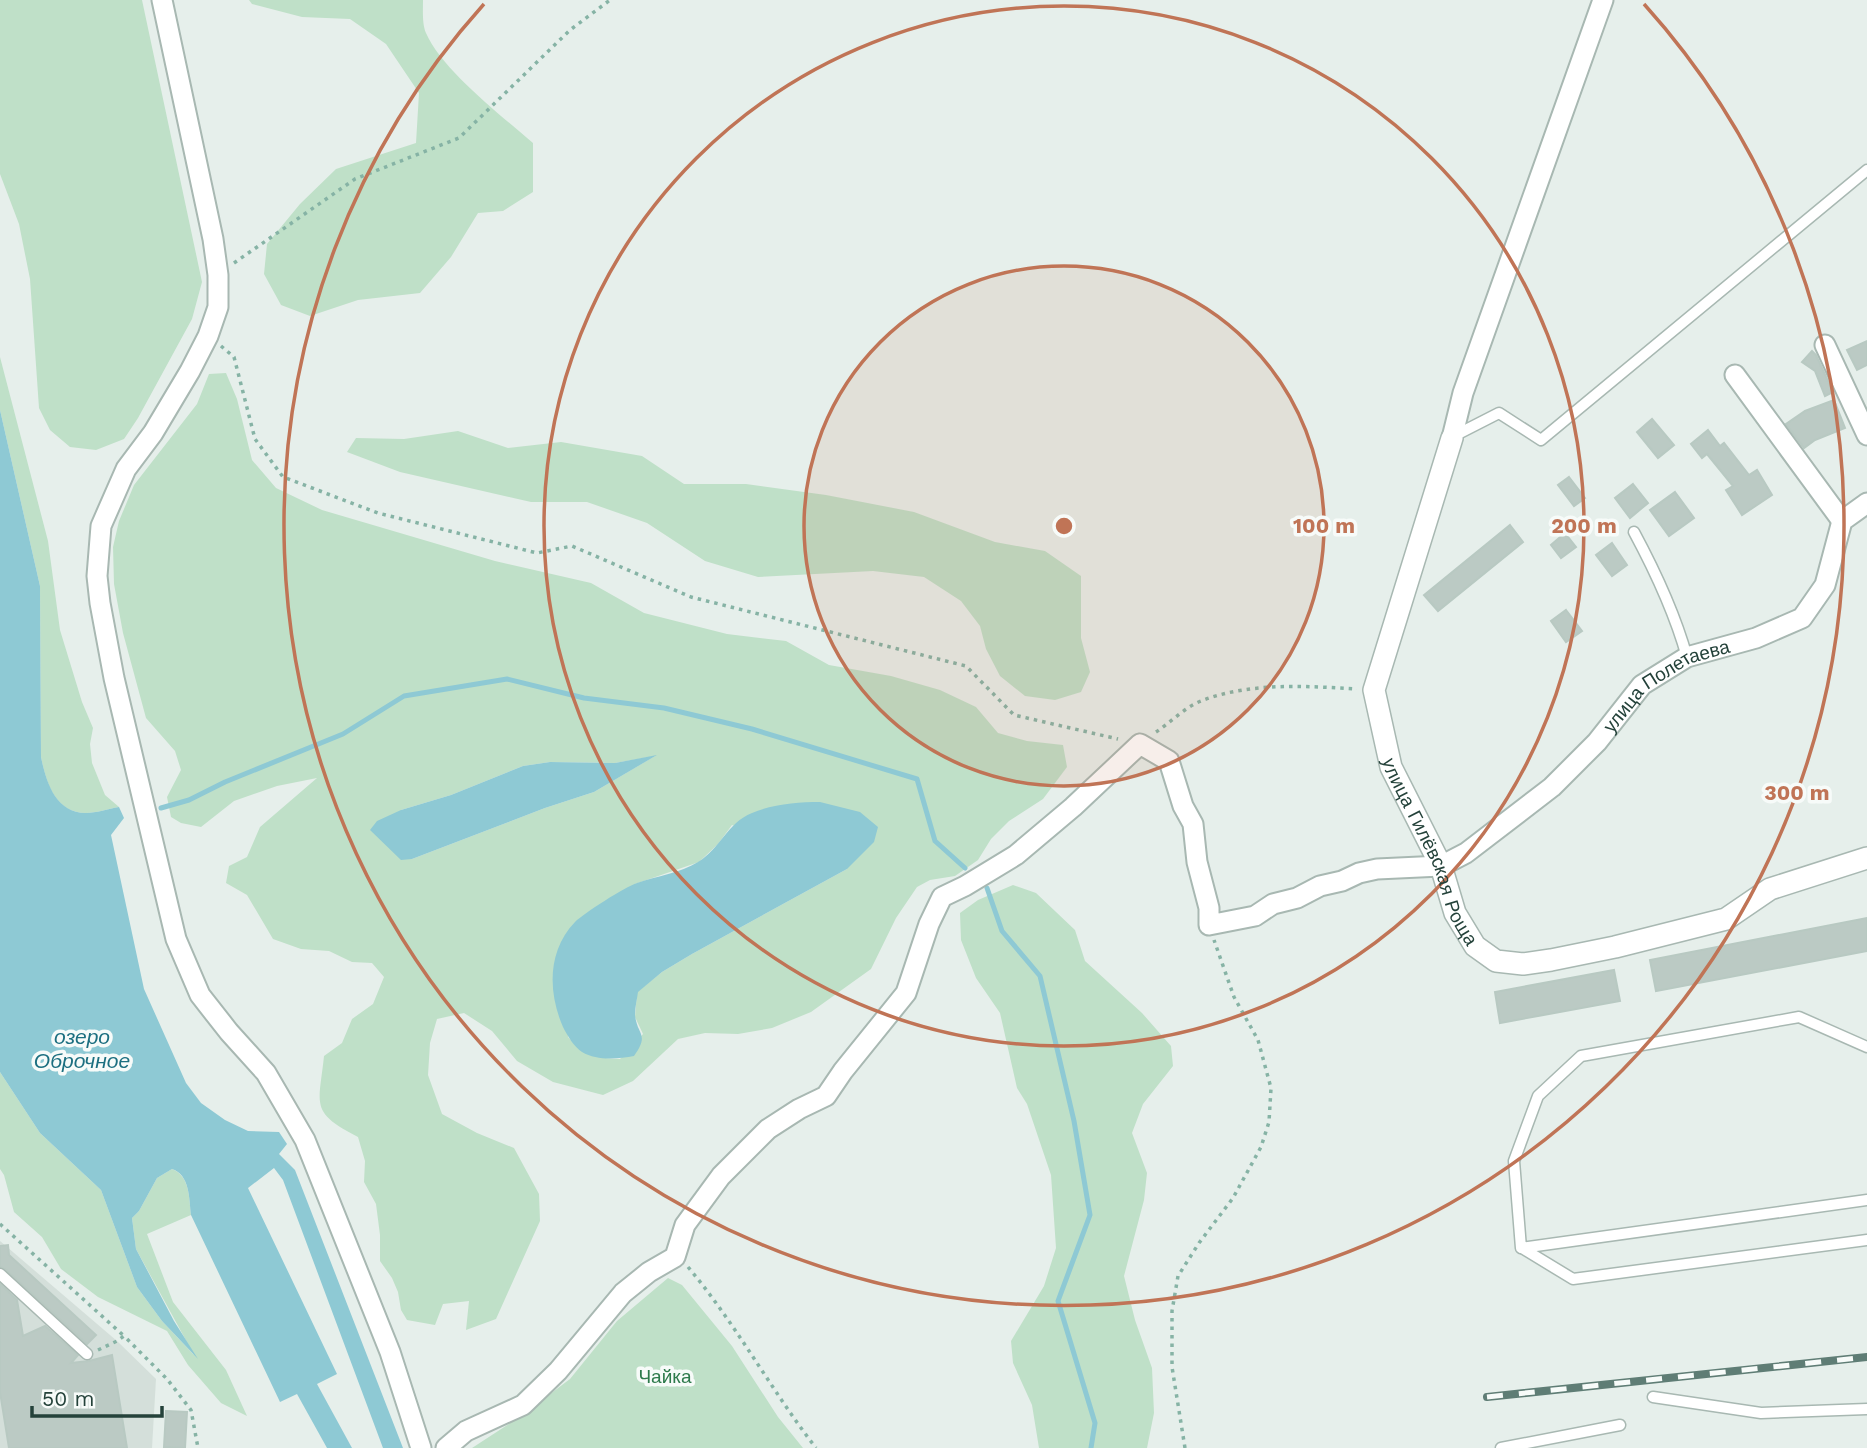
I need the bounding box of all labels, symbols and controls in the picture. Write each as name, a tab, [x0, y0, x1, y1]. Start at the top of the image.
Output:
text: 100 m	[1293, 513, 1355, 538]
text: 200 m	[1551, 513, 1617, 538]
centre of rings	[1052, 514, 1076, 538]
street label: улица Полетаева	[1598, 635, 1733, 737]
street label: улица Гилёвская Роща	[1377, 756, 1483, 950]
text: 300 m	[1764, 780, 1830, 805]
water label: озеро Оброчное	[34, 1024, 130, 1073]
park label: Чайка	[638, 1365, 692, 1388]
scale bar	[32, 1374, 161, 1418]
text: 50 m	[42, 1386, 94, 1411]

